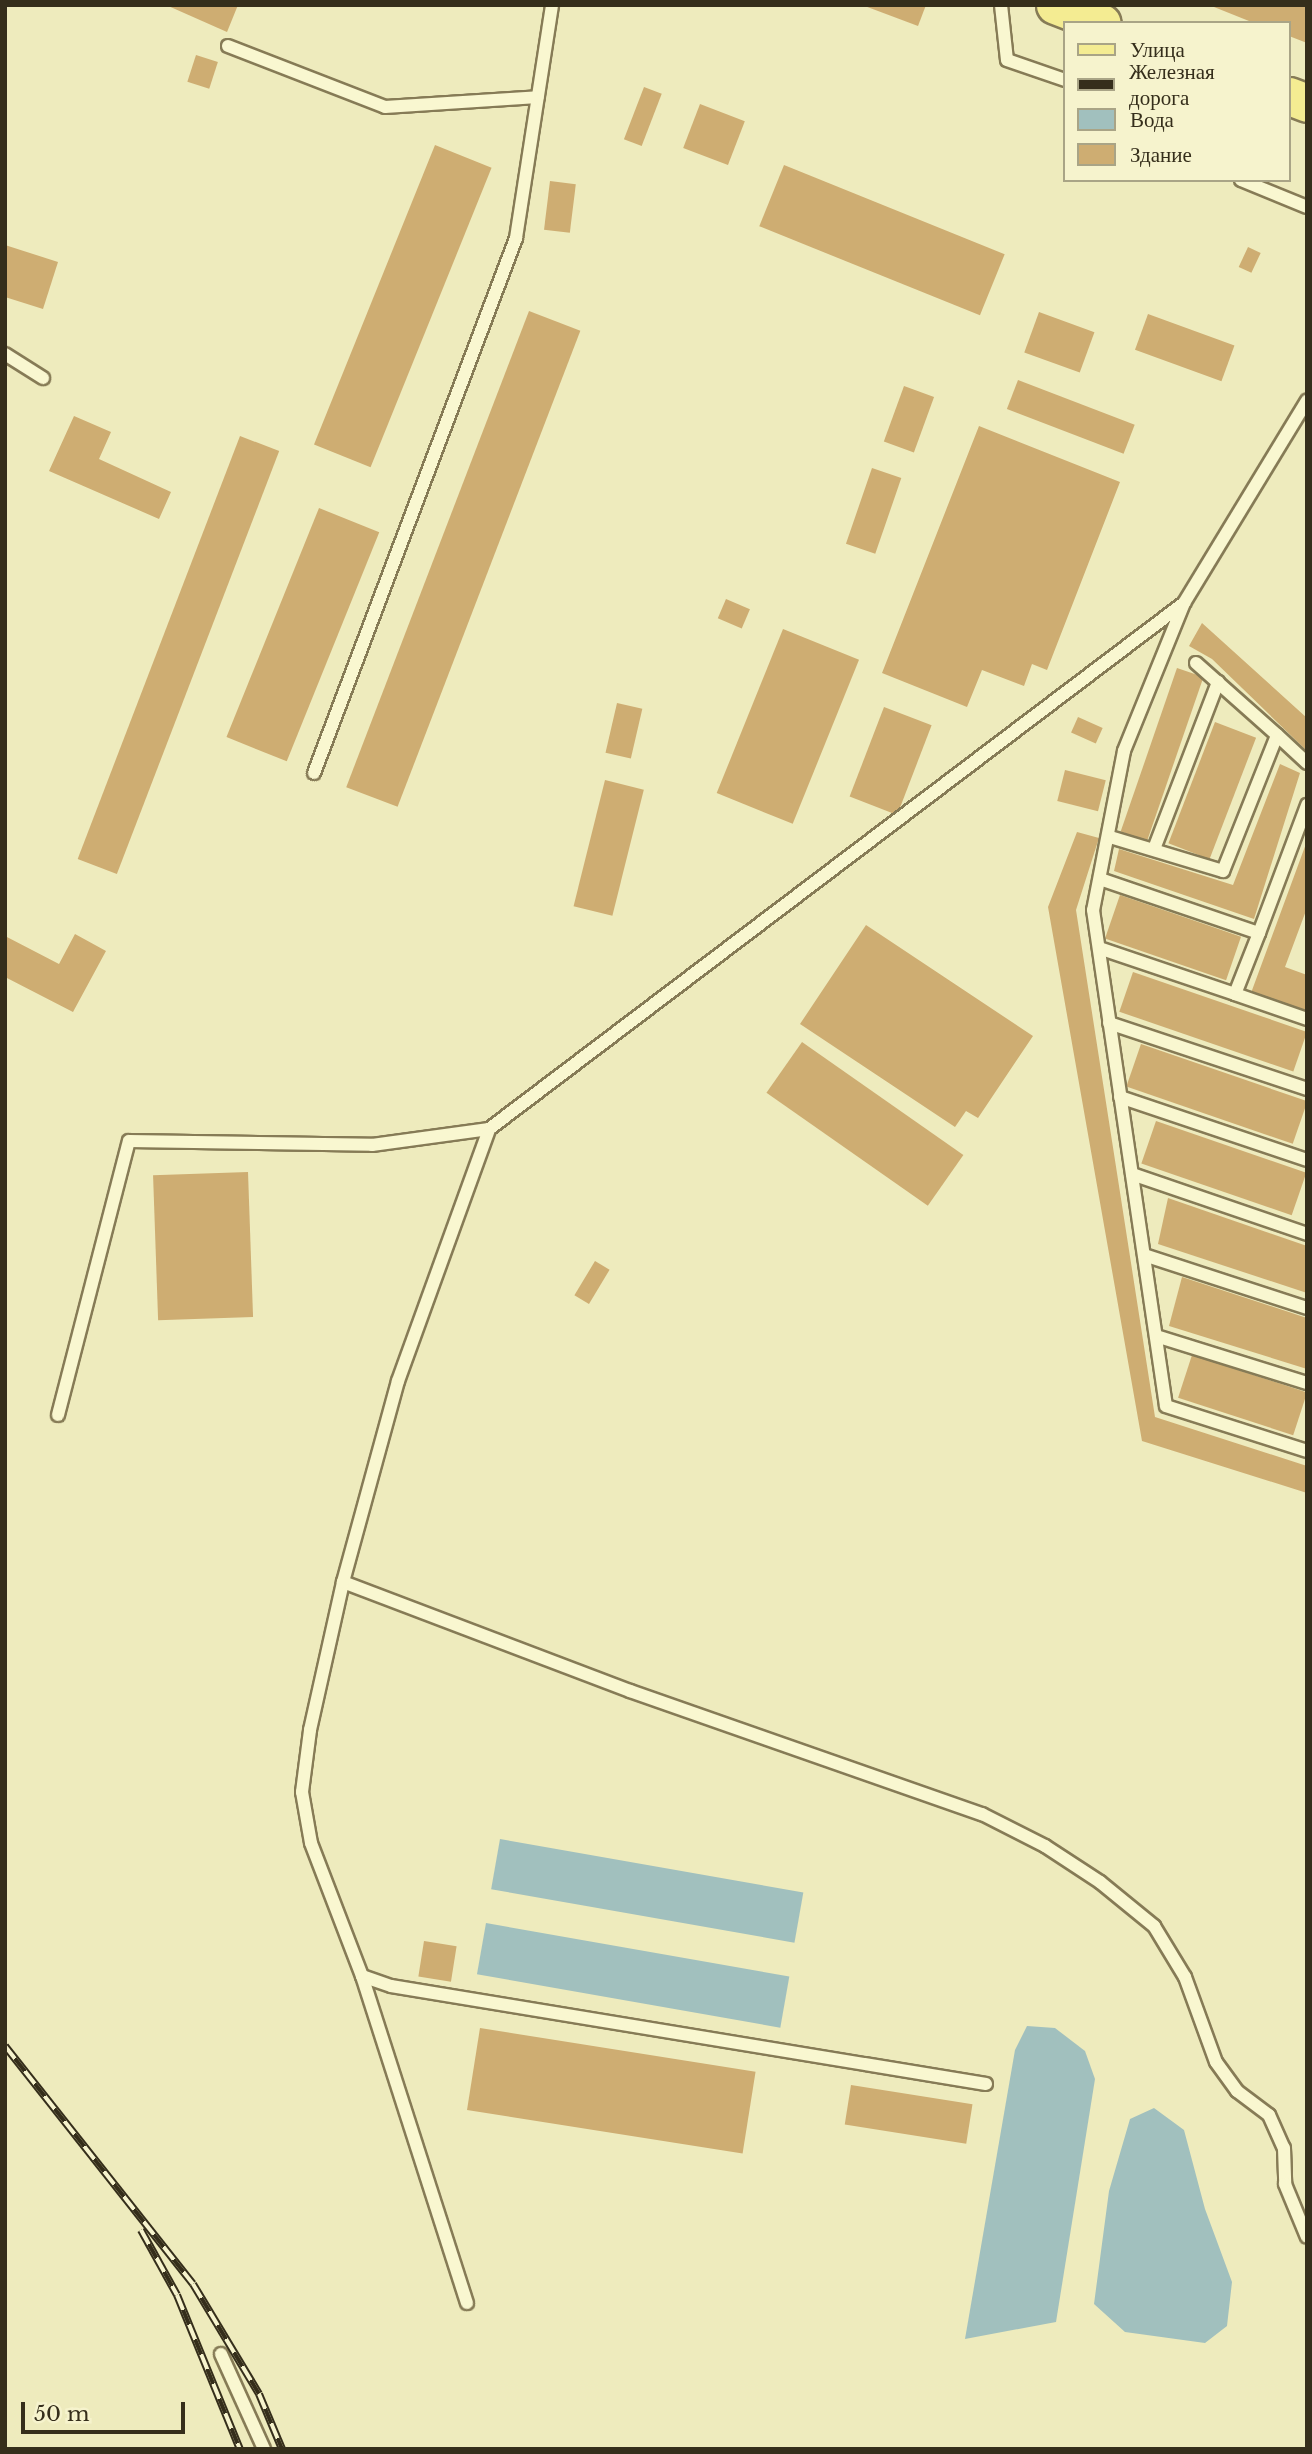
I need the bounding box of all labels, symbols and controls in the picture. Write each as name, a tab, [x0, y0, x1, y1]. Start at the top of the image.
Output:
legend	[1064, 21, 1291, 182]
text: Улица	[1130, 37, 1185, 63]
text: Железная дорога	[1129, 59, 1215, 111]
text: Вода	[1130, 107, 1174, 133]
text: Здание	[1130, 142, 1192, 168]
scale bar	[24, 2388, 189, 2432]
text: 50 m	[34, 2401, 89, 2427]

